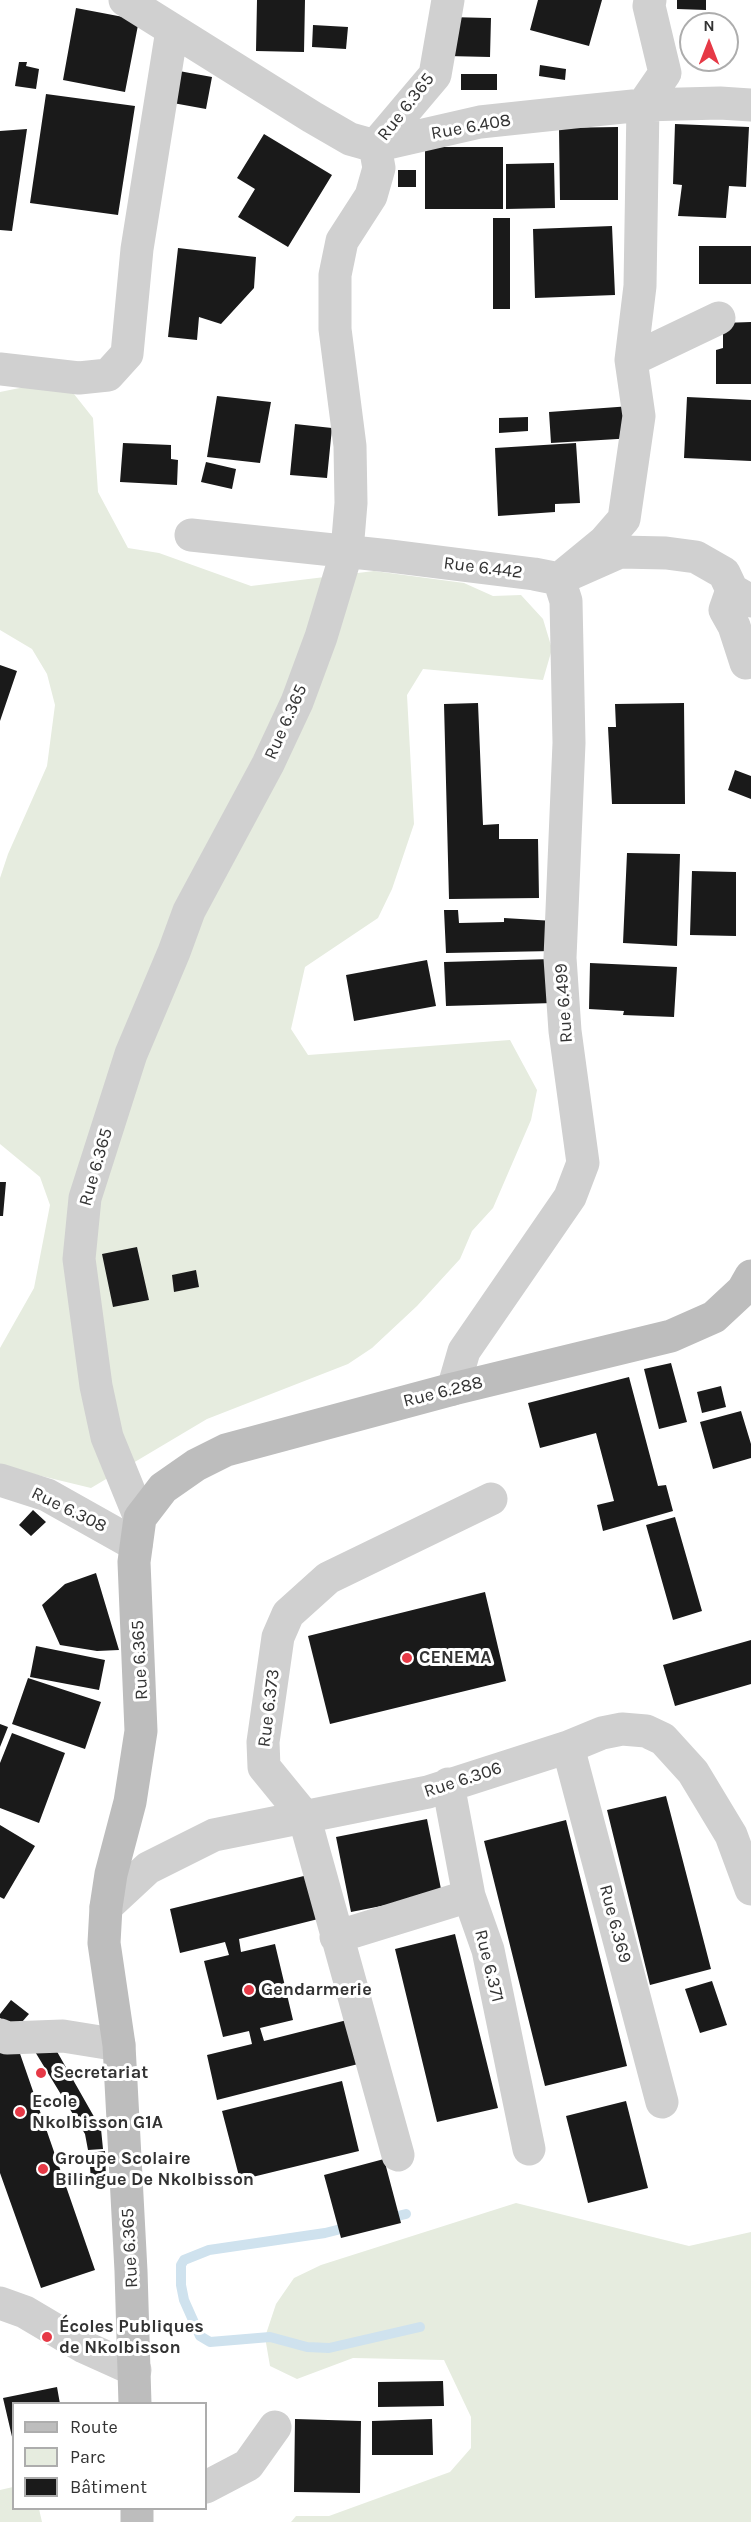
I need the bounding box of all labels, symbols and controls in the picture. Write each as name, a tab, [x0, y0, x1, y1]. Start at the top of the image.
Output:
north arrow	[679, 12, 739, 72]
text: N	[703, 16, 715, 35]
street label: Rue 6.365	[373, 69, 439, 145]
street label: Rue 6.408	[429, 109, 513, 145]
street label: Rue 6.442	[442, 552, 524, 584]
street label: Rue 6.365	[260, 681, 312, 763]
street label: Rue 6.499	[550, 962, 578, 1044]
street label: Rue 6.365	[75, 1126, 117, 1208]
street label: Rue 6.288	[401, 1372, 485, 1412]
street label: Rue 6.308	[28, 1482, 110, 1538]
street label: Rue 6.365	[127, 1619, 153, 1701]
place label: CENEMA	[419, 1647, 491, 1669]
marker: CENEMA	[400, 1651, 414, 1665]
street label: Rue 6.373	[253, 1668, 285, 1748]
street label: Rue 6.306	[421, 1757, 505, 1803]
street label: Rue 6.369	[594, 1882, 636, 1966]
street label: Rue 6.371	[470, 1927, 508, 2005]
place label: Gendarmerie	[261, 1979, 372, 2001]
marker: Gendarmerie	[242, 1983, 256, 1997]
place label: Secretariat	[53, 2062, 148, 2084]
marker: Secretariat	[34, 2066, 48, 2080]
place label: Ecole Nkolbisson G1A	[32, 2091, 163, 2134]
marker: Ecole Nkolbisson G1A	[13, 2105, 27, 2119]
place label: Groupe Scolaire Bilingue De Nkolbisson	[55, 2148, 254, 2190]
marker: Groupe Scolaire Bilingue De Nkolbisson	[36, 2162, 50, 2176]
street label: Rue 6.365	[117, 2207, 143, 2289]
place label: Écoles Publiques de Nkolbisson	[59, 2316, 204, 2358]
marker: Écoles Publiques de Nkolbisson	[40, 2330, 54, 2344]
legend	[12, 2402, 207, 2510]
text: Route	[70, 2416, 118, 2438]
text: Parc	[70, 2446, 106, 2468]
text: Bâtiment	[70, 2476, 147, 2498]

